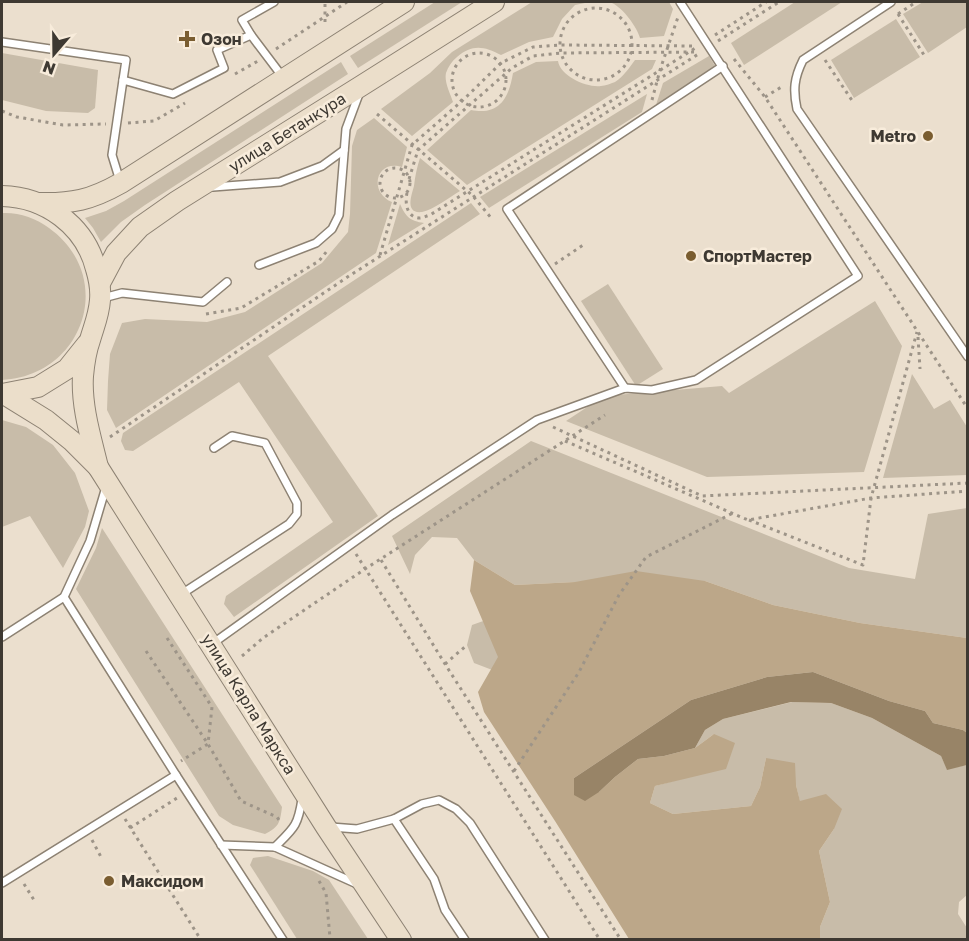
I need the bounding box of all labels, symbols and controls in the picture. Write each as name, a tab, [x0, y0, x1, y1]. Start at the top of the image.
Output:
north arrow	[24, 24, 84, 84]
place label: Озон	[201, 29, 242, 49]
marker: Озон	[178, 30, 196, 48]
text: N	[40, 57, 58, 80]
street label: улица Бетанкура	[225, 88, 349, 176]
place label: Metro	[870, 126, 916, 146]
marker: Metro	[921, 129, 935, 143]
place label: СпортМастер	[703, 246, 812, 266]
marker: СпортМастер	[684, 249, 698, 263]
street label: улица Карла Маркса	[198, 630, 300, 778]
place label: Максидом	[121, 871, 203, 891]
marker: Максидом	[102, 874, 116, 888]

